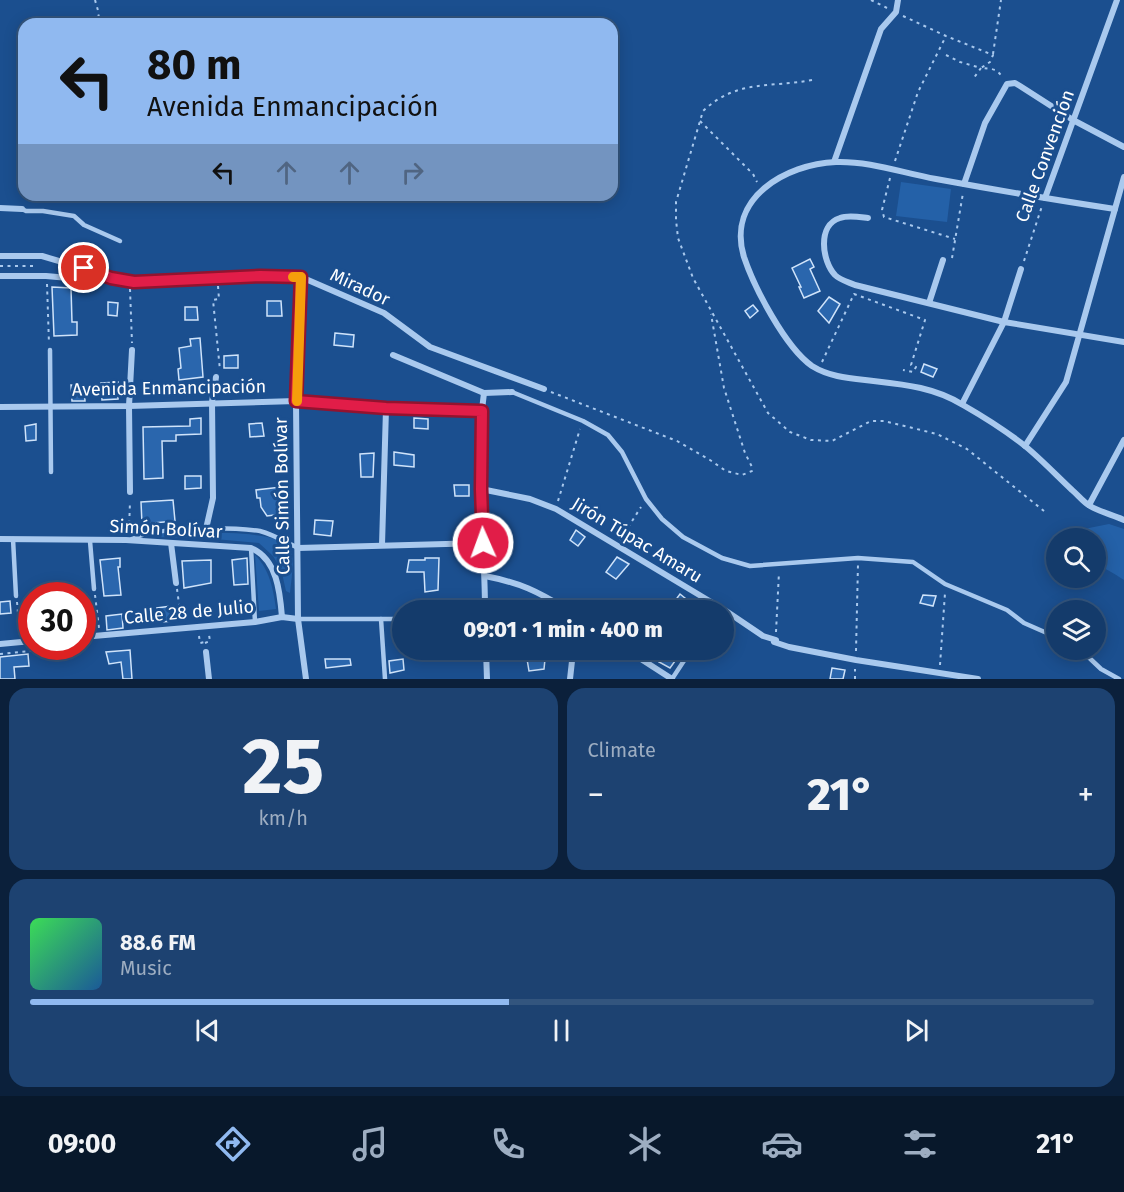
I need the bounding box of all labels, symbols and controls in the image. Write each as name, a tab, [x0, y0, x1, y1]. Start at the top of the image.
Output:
text: 80 m	[147, 40, 241, 90]
icon: left	[48, 42, 126, 120]
street label: Calle Convención	[1011, 87, 1079, 225]
text: Avenida Enmancipación	[147, 91, 439, 123]
icon: left	[207, 156, 240, 189]
icon: ahead	[270, 156, 303, 189]
icon: ahead	[333, 156, 366, 189]
icon: right	[396, 156, 429, 189]
pin	[58, 242, 109, 293]
icon: arrive	[67, 251, 100, 284]
street label: Mirador	[327, 264, 393, 310]
street label: Avenida Enmancipación	[72, 375, 266, 401]
street label: Calle Simón Bolívar	[270, 417, 294, 575]
street label: Jirón Túpac Amaru	[568, 492, 706, 588]
position arrow	[451, 511, 515, 575]
street label: Simón Bolívar	[109, 515, 223, 543]
map controls	[1046, 528, 1106, 660]
button: search	[1046, 528, 1106, 588]
speed limit sign: 30	[18, 582, 96, 660]
street label: Calle 28 de Julio	[123, 595, 255, 629]
button: layers	[1046, 600, 1106, 660]
text: 09:01 · 1 min · 400 m	[463, 616, 663, 643]
text: 25	[242, 720, 324, 814]
text: Climate	[588, 738, 656, 762]
text: 21°	[807, 768, 874, 822]
text: −	[588, 775, 604, 815]
text: +	[1078, 775, 1094, 815]
text: km/h	[259, 806, 308, 830]
text: 88.6 FM	[120, 929, 196, 956]
text: Music	[120, 956, 172, 980]
icon: previous	[191, 1014, 224, 1047]
icon: pause	[545, 1014, 578, 1047]
icon: next	[900, 1014, 933, 1047]
icon: directions	[212, 1123, 254, 1165]
icon: music	[349, 1123, 391, 1165]
icon: phone	[487, 1123, 529, 1165]
icon: climate	[624, 1123, 666, 1165]
icon: car	[761, 1123, 803, 1165]
icon: filters	[899, 1123, 941, 1165]
text: 09:00	[48, 1128, 116, 1160]
text: 21°	[1036, 1128, 1076, 1160]

